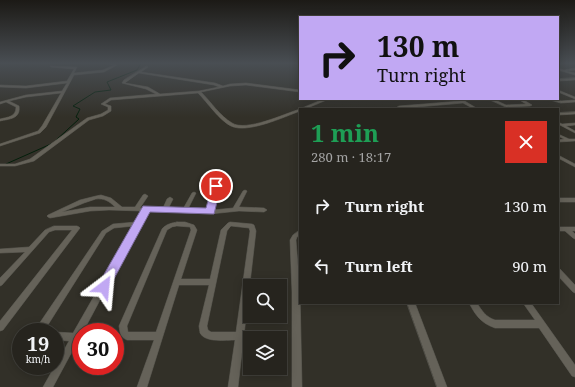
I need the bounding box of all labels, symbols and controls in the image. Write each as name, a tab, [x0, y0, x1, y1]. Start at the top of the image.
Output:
text: 130 m	[377, 27, 459, 65]
icon: right	[311, 32, 363, 84]
text: Turn right	[377, 63, 466, 87]
text: 1 min	[311, 116, 379, 149]
button: close	[505, 121, 547, 163]
text: 280 m · 18:17	[311, 148, 391, 166]
pin	[199, 169, 233, 203]
icon: arrive	[205, 175, 227, 197]
icon: right	[311, 195, 333, 217]
text: Turn right	[345, 196, 424, 216]
text: 130 m	[504, 196, 547, 216]
icon: left	[311, 255, 333, 277]
text: Turn left	[345, 256, 413, 276]
text: 90 m	[512, 256, 547, 276]
position arrow	[83, 266, 125, 308]
map controls	[243, 279, 287, 375]
button: search	[243, 279, 287, 323]
speed limit sign: 30	[72, 323, 124, 375]
text: 19	[27, 330, 49, 357]
button: layers	[243, 331, 287, 375]
text: km/h	[26, 352, 50, 366]

